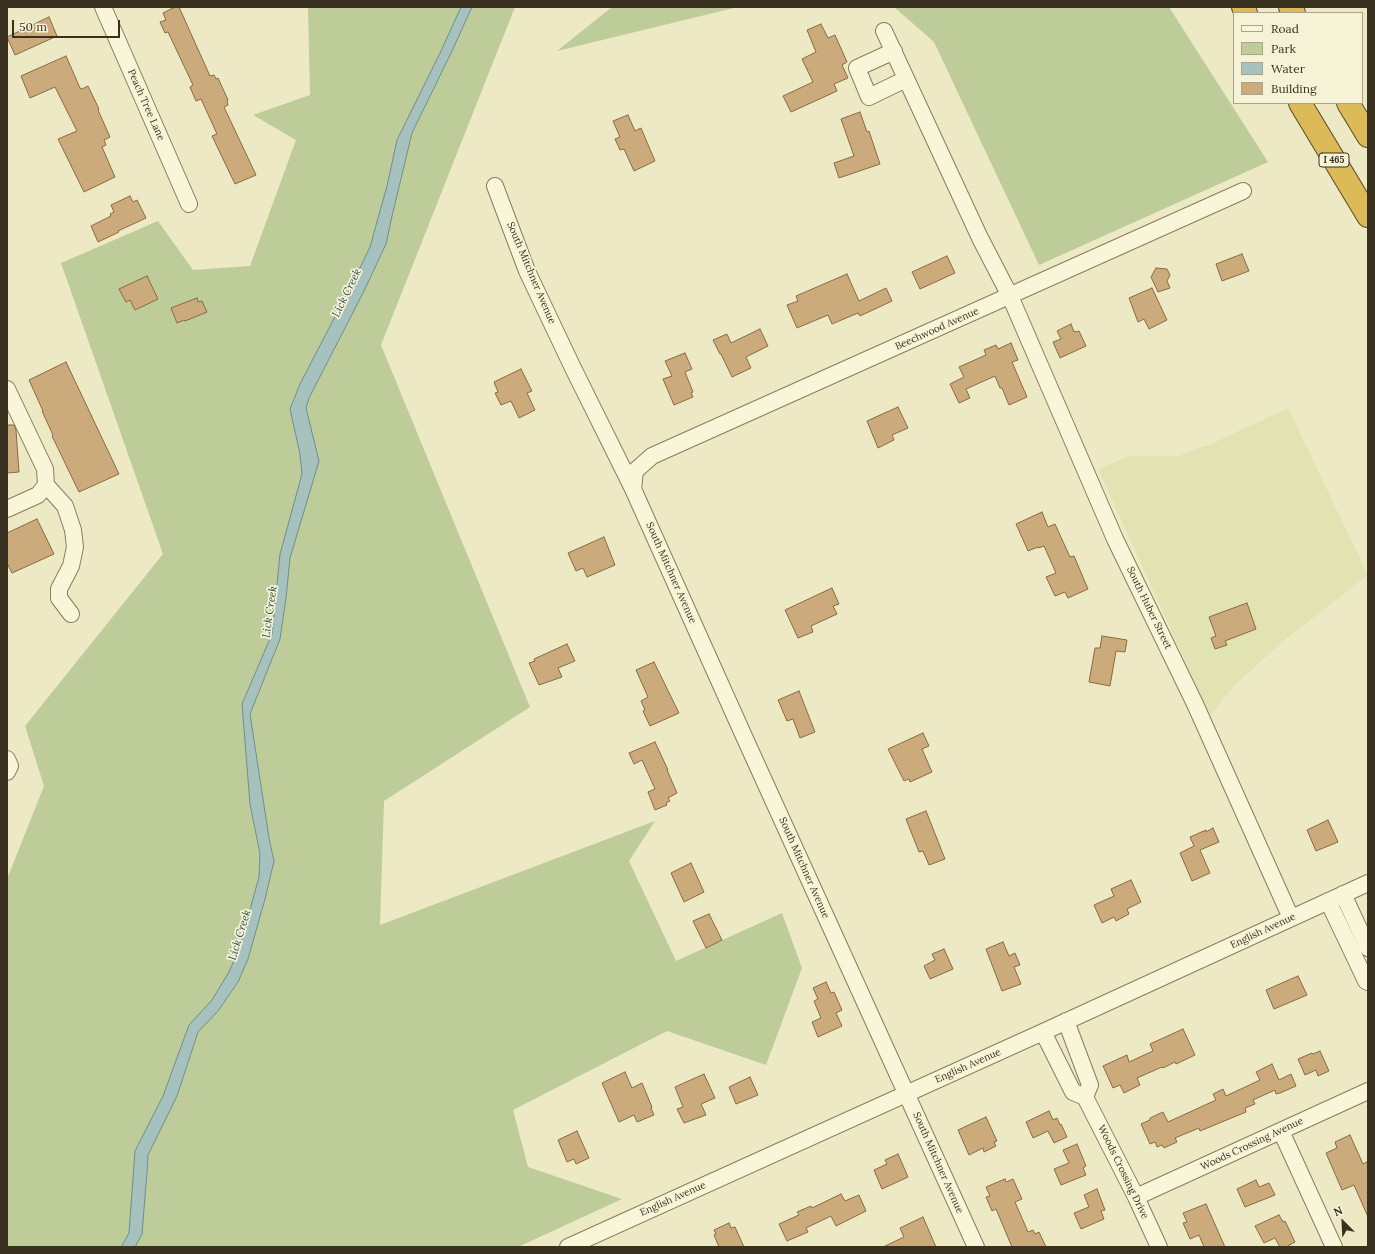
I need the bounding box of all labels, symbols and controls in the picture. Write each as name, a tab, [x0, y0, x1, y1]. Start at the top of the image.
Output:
scale bar	[14, 12, 122, 38]
legend	[1233, 12, 1363, 104]
text: 50 m	[19, 19, 47, 34]
text: Road	[1271, 21, 1299, 36]
text: Park	[1271, 41, 1296, 56]
text: Water	[1271, 61, 1305, 76]
street label: Peach Tree Lane	[125, 67, 167, 143]
text: Building	[1271, 81, 1317, 96]
road number: I 465	[1319, 153, 1349, 167]
street label: South Mitchner Avenue	[504, 220, 558, 326]
water label: Lick Creek	[330, 267, 364, 319]
street label: Beechwood Avenue	[893, 305, 981, 353]
street label: South Mitchner Avenue	[643, 520, 699, 626]
street label: South Huber Street	[1124, 565, 1174, 651]
water label: Lick Creek	[260, 585, 280, 639]
street label: South Mitchner Avenue	[776, 815, 832, 921]
water label: Lick Creek	[226, 908, 254, 962]
street label: English Avenue	[1228, 911, 1298, 951]
street label: English Avenue	[933, 1046, 1003, 1086]
street label: South Mitchner Avenue	[910, 1110, 966, 1216]
street label: Woods Crossing Avenue	[1199, 1115, 1305, 1173]
street label: Woods Crossing Drive	[1095, 1123, 1151, 1221]
street label: English Avenue	[638, 1179, 708, 1219]
north arrow	[1323, 1202, 1363, 1242]
text: N	[1331, 1203, 1345, 1219]

